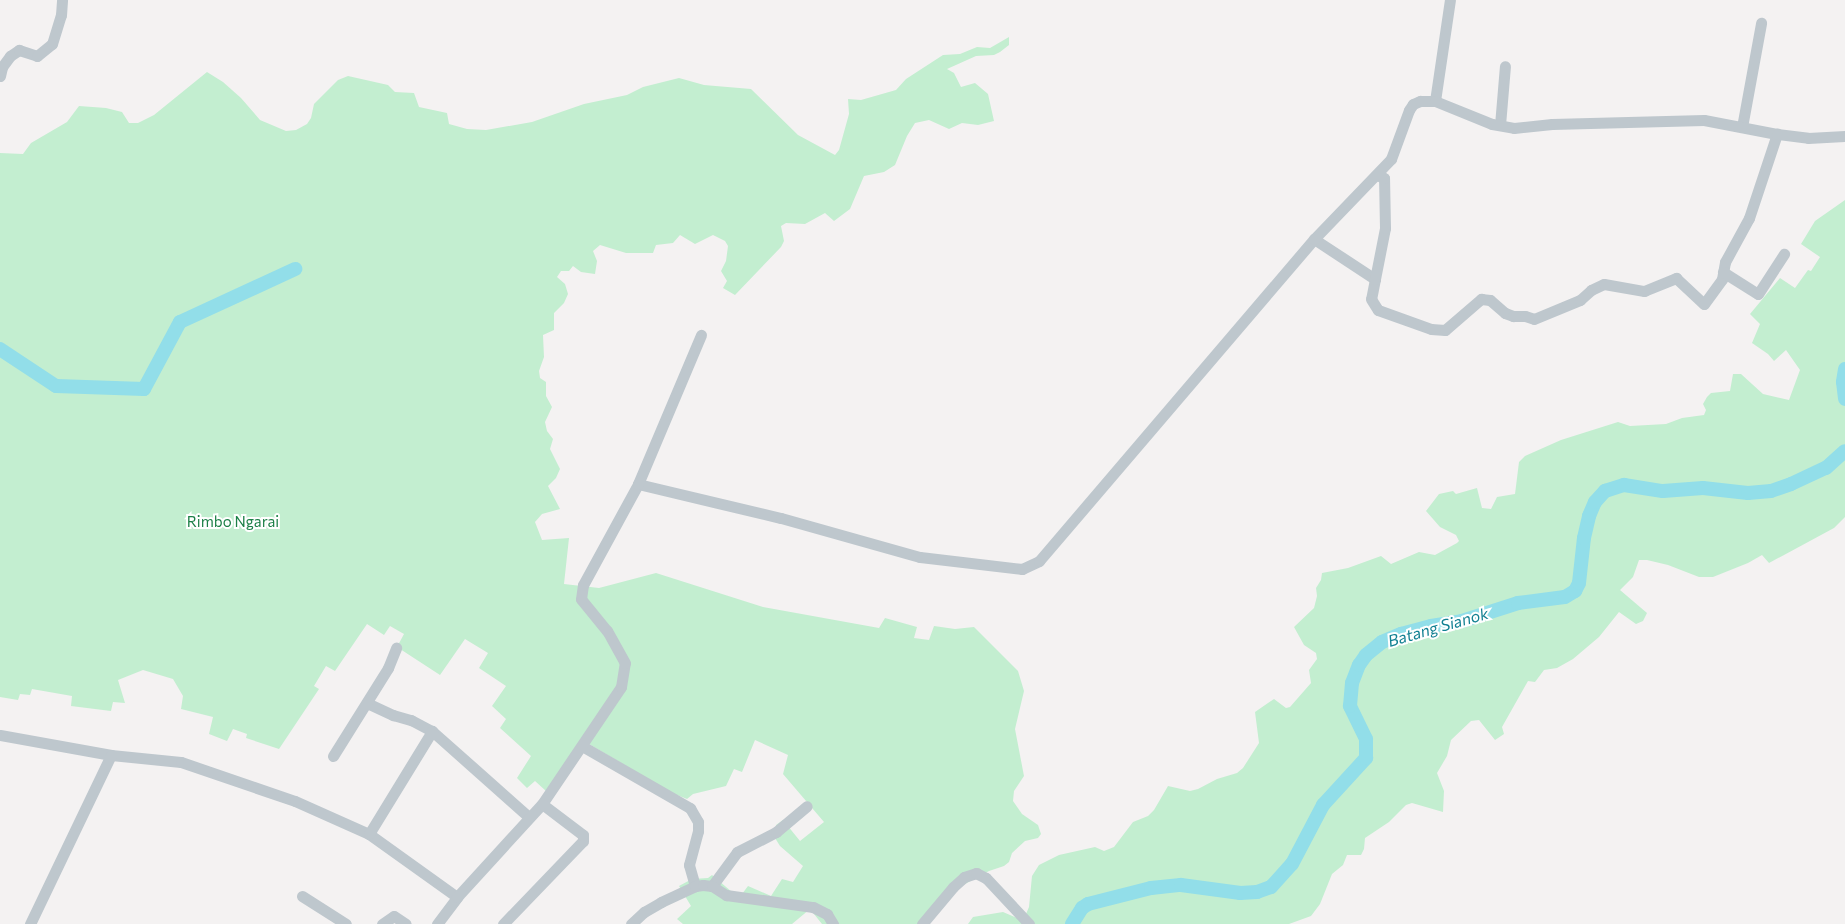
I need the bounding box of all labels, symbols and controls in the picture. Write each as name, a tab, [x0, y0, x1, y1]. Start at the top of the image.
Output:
park label: Rimbo Ngarai	[187, 513, 279, 531]
water label: Batang Sianok	[1385, 603, 1491, 651]

